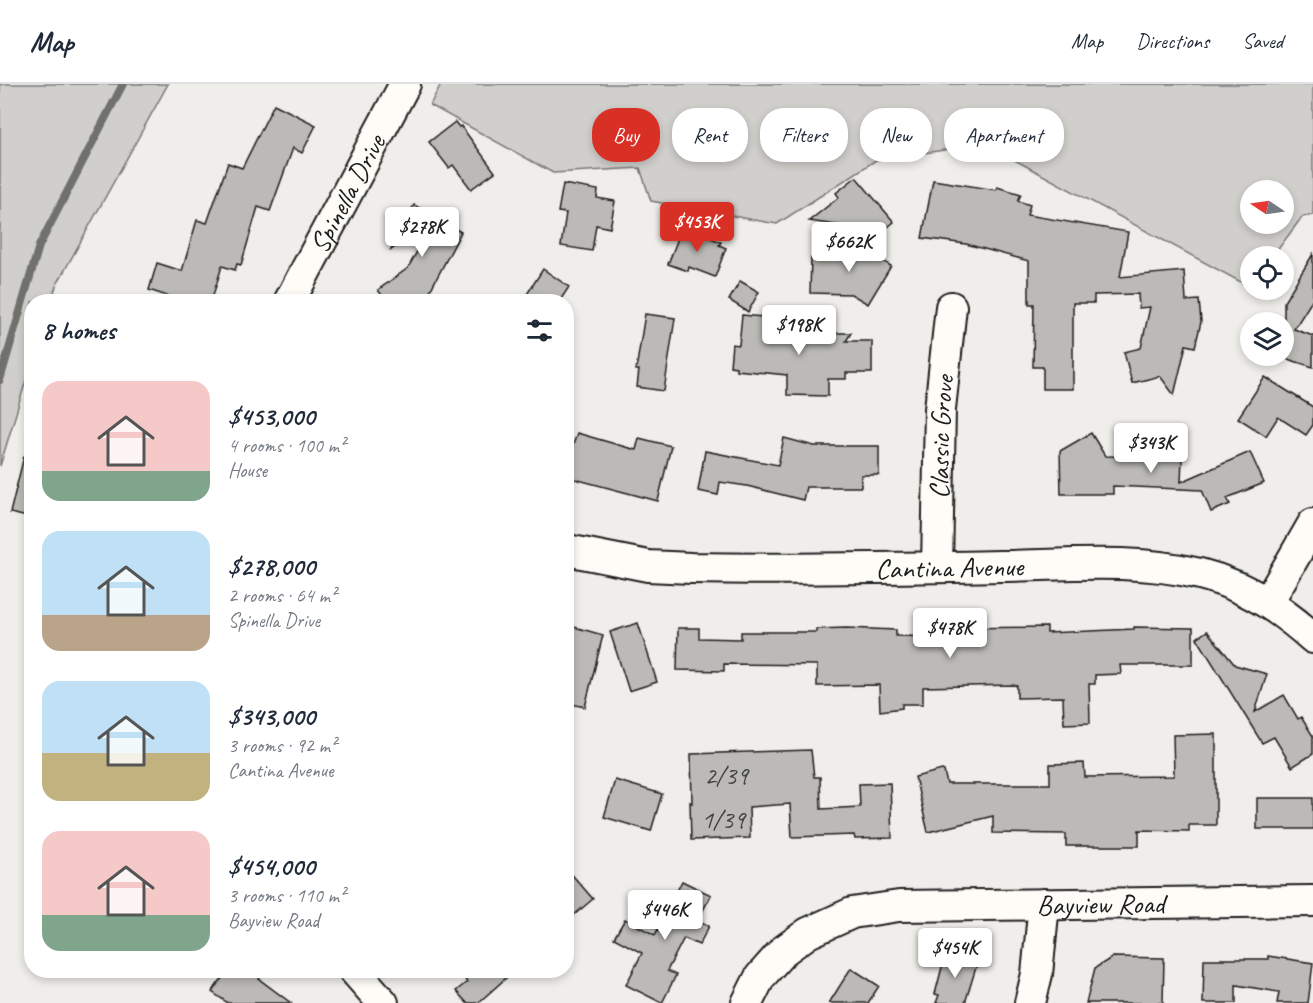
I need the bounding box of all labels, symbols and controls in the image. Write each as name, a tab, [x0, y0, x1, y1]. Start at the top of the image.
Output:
text: Map	[30, 24, 73, 59]
text: Map	[1071, 28, 1103, 54]
text: Directions	[1136, 28, 1209, 54]
text: Saved	[1242, 28, 1283, 54]
chip: Buy	[592, 108, 660, 162]
chip: Rent	[672, 108, 748, 162]
chip: Filters	[760, 108, 848, 162]
chip: New	[860, 108, 932, 162]
chip: Apartment	[944, 108, 1064, 162]
street label: Spinella Drive	[301, 127, 393, 259]
north arrow	[1240, 180, 1294, 234]
map controls	[1240, 180, 1294, 366]
pin: $453K	[655, 202, 739, 253]
pin: $278K	[380, 207, 464, 258]
text: $453K	[674, 209, 720, 234]
text: $278K	[399, 214, 445, 239]
pin: $662K	[807, 222, 891, 273]
text: $662K	[826, 229, 873, 254]
button: locate	[1240, 246, 1294, 300]
pin: $198K	[757, 305, 841, 356]
text: $198K	[776, 312, 822, 337]
button: layers	[1240, 312, 1294, 366]
text: 8 homes	[42, 314, 115, 347]
icon: filters	[523, 314, 556, 347]
street label: Classic Grove	[921, 372, 961, 499]
text: $453,000	[228, 400, 315, 433]
icon: home	[90, 405, 162, 477]
pin: $343K	[1109, 423, 1193, 474]
text: $343K	[1128, 430, 1174, 455]
text: 4 rooms · 100 m²	[228, 433, 345, 458]
text: House	[228, 458, 267, 483]
street label: Cantina Avenue	[875, 548, 1026, 586]
text: $278,000	[228, 550, 315, 583]
icon: home	[90, 555, 162, 627]
text: 2 rooms · 64 m²	[228, 583, 336, 608]
text: Spinella Drive	[228, 608, 320, 633]
pin: $478K	[908, 608, 992, 659]
text: $478K	[927, 615, 973, 640]
text: $343,000	[228, 700, 315, 733]
icon: home	[90, 705, 162, 777]
text: 3 rooms · 92 m²	[228, 733, 336, 758]
text: Cantina Avenue	[228, 758, 334, 783]
house number: 2/39	[704, 759, 750, 792]
house number: 1/39	[701, 803, 747, 836]
text: $454,000	[228, 850, 315, 883]
icon: home	[90, 855, 162, 927]
text: 3 rooms · 110 m²	[228, 883, 345, 908]
street label: Bayview Road	[1037, 885, 1169, 922]
pin: $446K	[623, 890, 707, 941]
text: $446K	[642, 897, 688, 922]
text: Bayview Road	[228, 908, 319, 933]
pin: $454K	[913, 928, 997, 979]
text: $454K	[932, 935, 978, 960]

